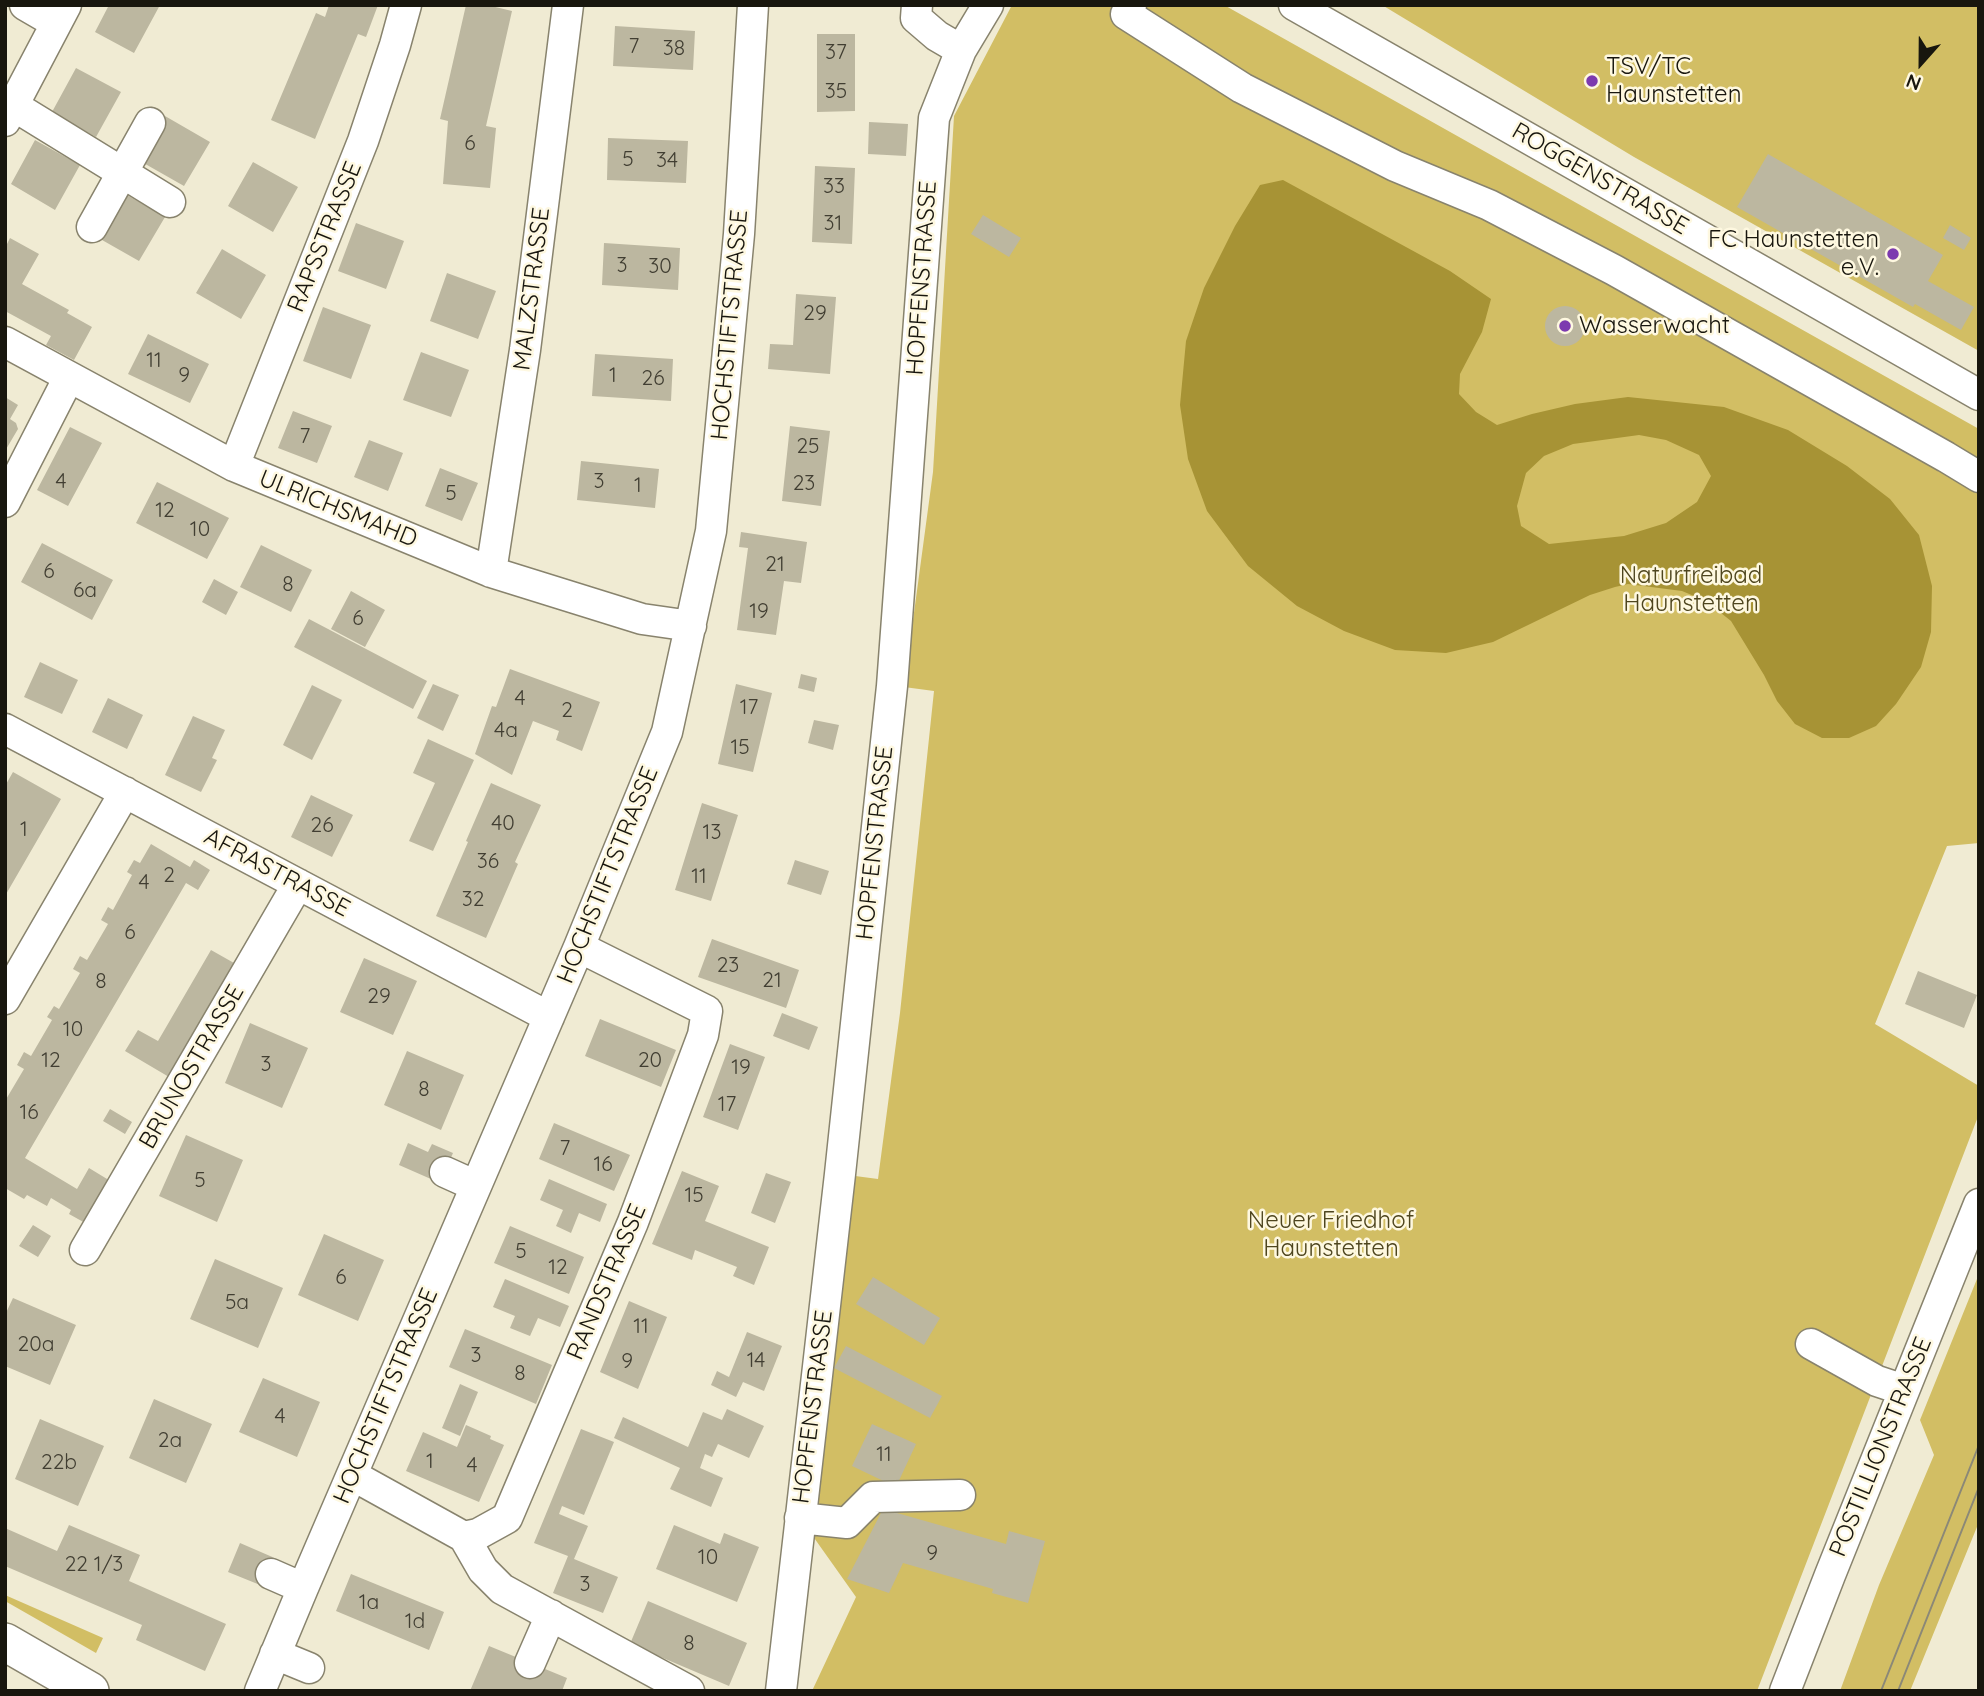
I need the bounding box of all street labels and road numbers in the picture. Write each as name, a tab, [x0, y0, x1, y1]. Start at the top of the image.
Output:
street label: ROGGENSTRASSE	[1507, 117, 1693, 241]
street label: RAPSSTRASSE	[282, 158, 368, 316]
street label: HOPFENSTRASSE	[901, 180, 943, 376]
street label: MALZSTRASSE	[508, 206, 556, 372]
street label: HOCHSTIFTSTRASSE	[706, 209, 754, 441]
street label: ULRICHSMAHD	[255, 464, 421, 554]
street label: HOPFENSTRASSE	[850, 745, 900, 941]
street label: HOCHSTIFTSTRASSE	[551, 762, 665, 988]
street label: AFRASTRASSE	[199, 823, 355, 923]
street label: BRUNOSTRASSE	[133, 980, 251, 1154]
street label: RANDSTRASSE	[561, 1200, 653, 1364]
street label: HOCHSTIFTSTRASSE	[328, 1284, 444, 1508]
street label: HOPFENSTRASSE	[787, 1309, 839, 1505]
street label: POSTILLIONSTRASSE	[1824, 1333, 1938, 1561]

